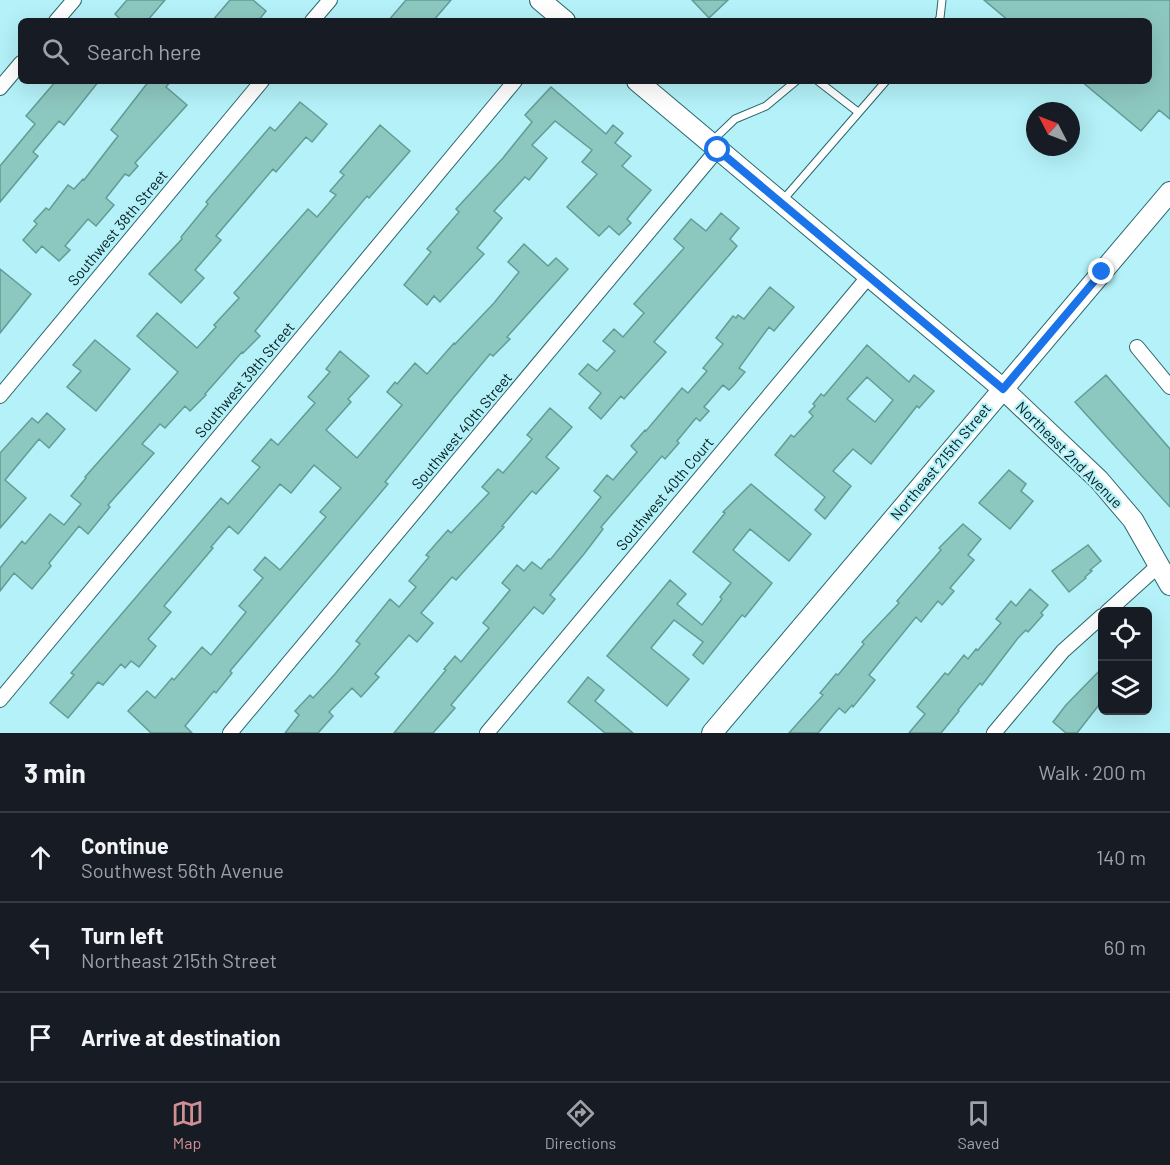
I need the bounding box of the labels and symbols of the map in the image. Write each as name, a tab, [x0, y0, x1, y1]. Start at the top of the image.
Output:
north arrow	[1026, 102, 1080, 156]
route start	[704, 136, 730, 162]
street label: Southwest 38th Street	[64, 166, 171, 289]
route end	[1088, 258, 1114, 284]
street label: Southwest 39th Street	[191, 318, 298, 441]
street label: Southwest 40th Street	[407, 368, 515, 492]
street label: Northeast 2nd Avenue	[1013, 397, 1127, 511]
street label: Northeast 215th Street	[886, 399, 994, 523]
street label: Southwest 40th Court	[612, 433, 717, 554]

